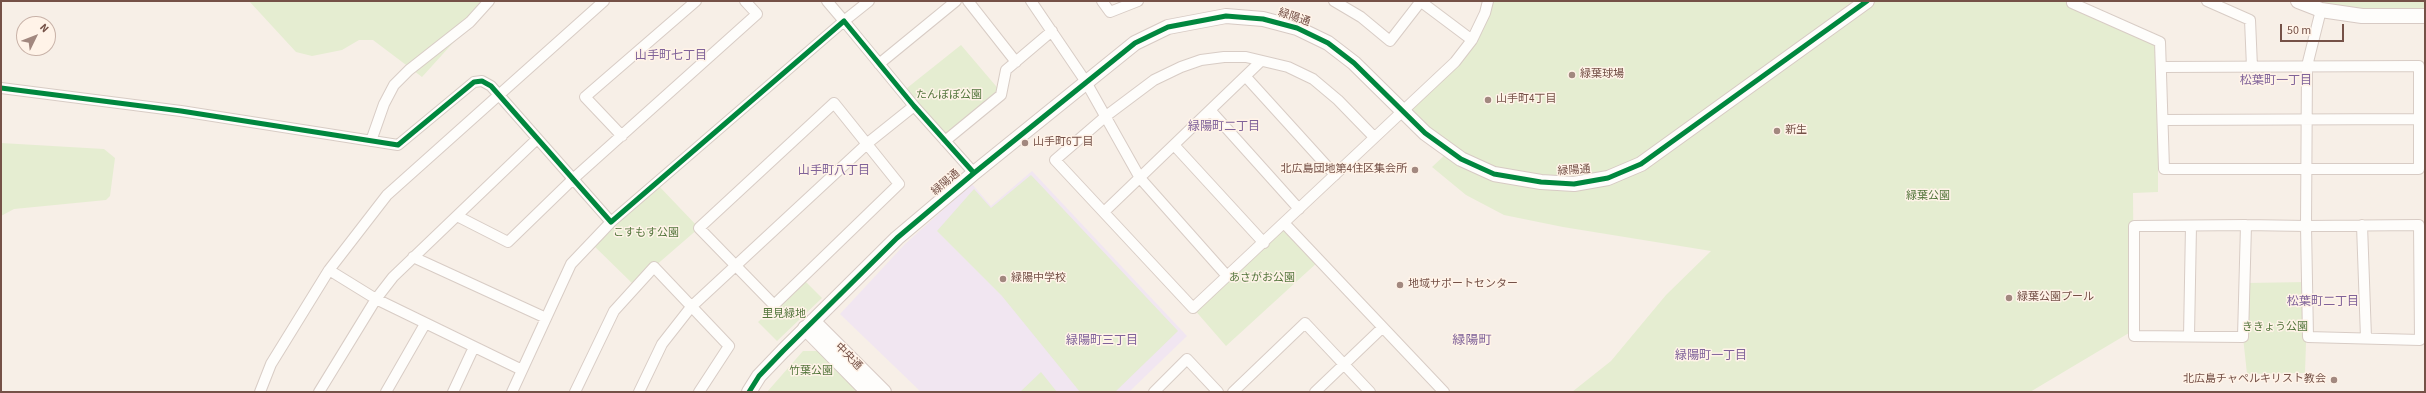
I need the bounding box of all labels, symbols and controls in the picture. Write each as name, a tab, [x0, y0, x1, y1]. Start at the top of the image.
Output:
street label: 緑陽通	[1276, 6, 1312, 30]
north arrow	[16, 16, 56, 56]
scale bar	[2282, 16, 2346, 42]
text: N	[36, 20, 52, 36]
text: 50 m	[2287, 22, 2311, 39]
district label: 山手町七丁目	[635, 49, 707, 63]
place label: 緑葉球場	[1580, 68, 1624, 82]
marker: 緑葉球場	[1567, 70, 1577, 80]
district label: 松葉町一丁目	[2240, 74, 2312, 88]
park label: たんぽぽ公園	[916, 89, 982, 103]
place label: 山手町4丁目	[1496, 93, 1556, 107]
marker: 山手町4丁目	[1483, 95, 1493, 105]
district label: 緑陽町二丁目	[1188, 120, 1260, 134]
place label: 新生	[1785, 124, 1807, 138]
marker: 新生	[1772, 126, 1782, 136]
place label: 山手町6丁目	[1033, 136, 1093, 150]
marker: 山手町6丁目	[1020, 138, 1030, 148]
place label: 北広島団地第4住区集会所	[1281, 163, 1407, 177]
street label: 緑陽通	[1557, 163, 1591, 179]
district label: 山手町八丁目	[798, 164, 870, 178]
marker: 北広島団地第4住区集会所	[1410, 165, 1420, 175]
street label: 緑陽通	[929, 167, 963, 199]
park label: 緑葉公園	[1906, 190, 1950, 204]
park label: こすもす公園	[613, 227, 679, 241]
place label: 緑陽中学校	[1011, 272, 1066, 286]
park label: あさがお公園	[1229, 272, 1295, 286]
marker: 緑陽中学校	[998, 274, 1008, 284]
place label: 地域サポートセンター	[1408, 278, 1518, 292]
marker: 地域サポートセンター	[1395, 280, 1405, 290]
place label: 緑葉公園プール	[2017, 291, 2094, 305]
marker: 緑葉公園プール	[2004, 293, 2014, 303]
district label: 松葉町二丁目	[2287, 295, 2359, 309]
park label: 里見緑地	[762, 308, 806, 322]
park label: ききょう公園	[2242, 321, 2308, 335]
district label: 緑陽町	[1453, 333, 1491, 349]
district label: 緑陽町三丁目	[1066, 334, 1138, 348]
street label: 中央通	[832, 341, 864, 373]
district label: 緑陽町一丁目	[1675, 349, 1747, 363]
park label: 竹葉公園	[789, 365, 833, 379]
place label: 北広島チャペルキリスト教会	[2183, 373, 2326, 387]
marker: 北広島チャペルキリスト教会	[2329, 375, 2339, 385]

